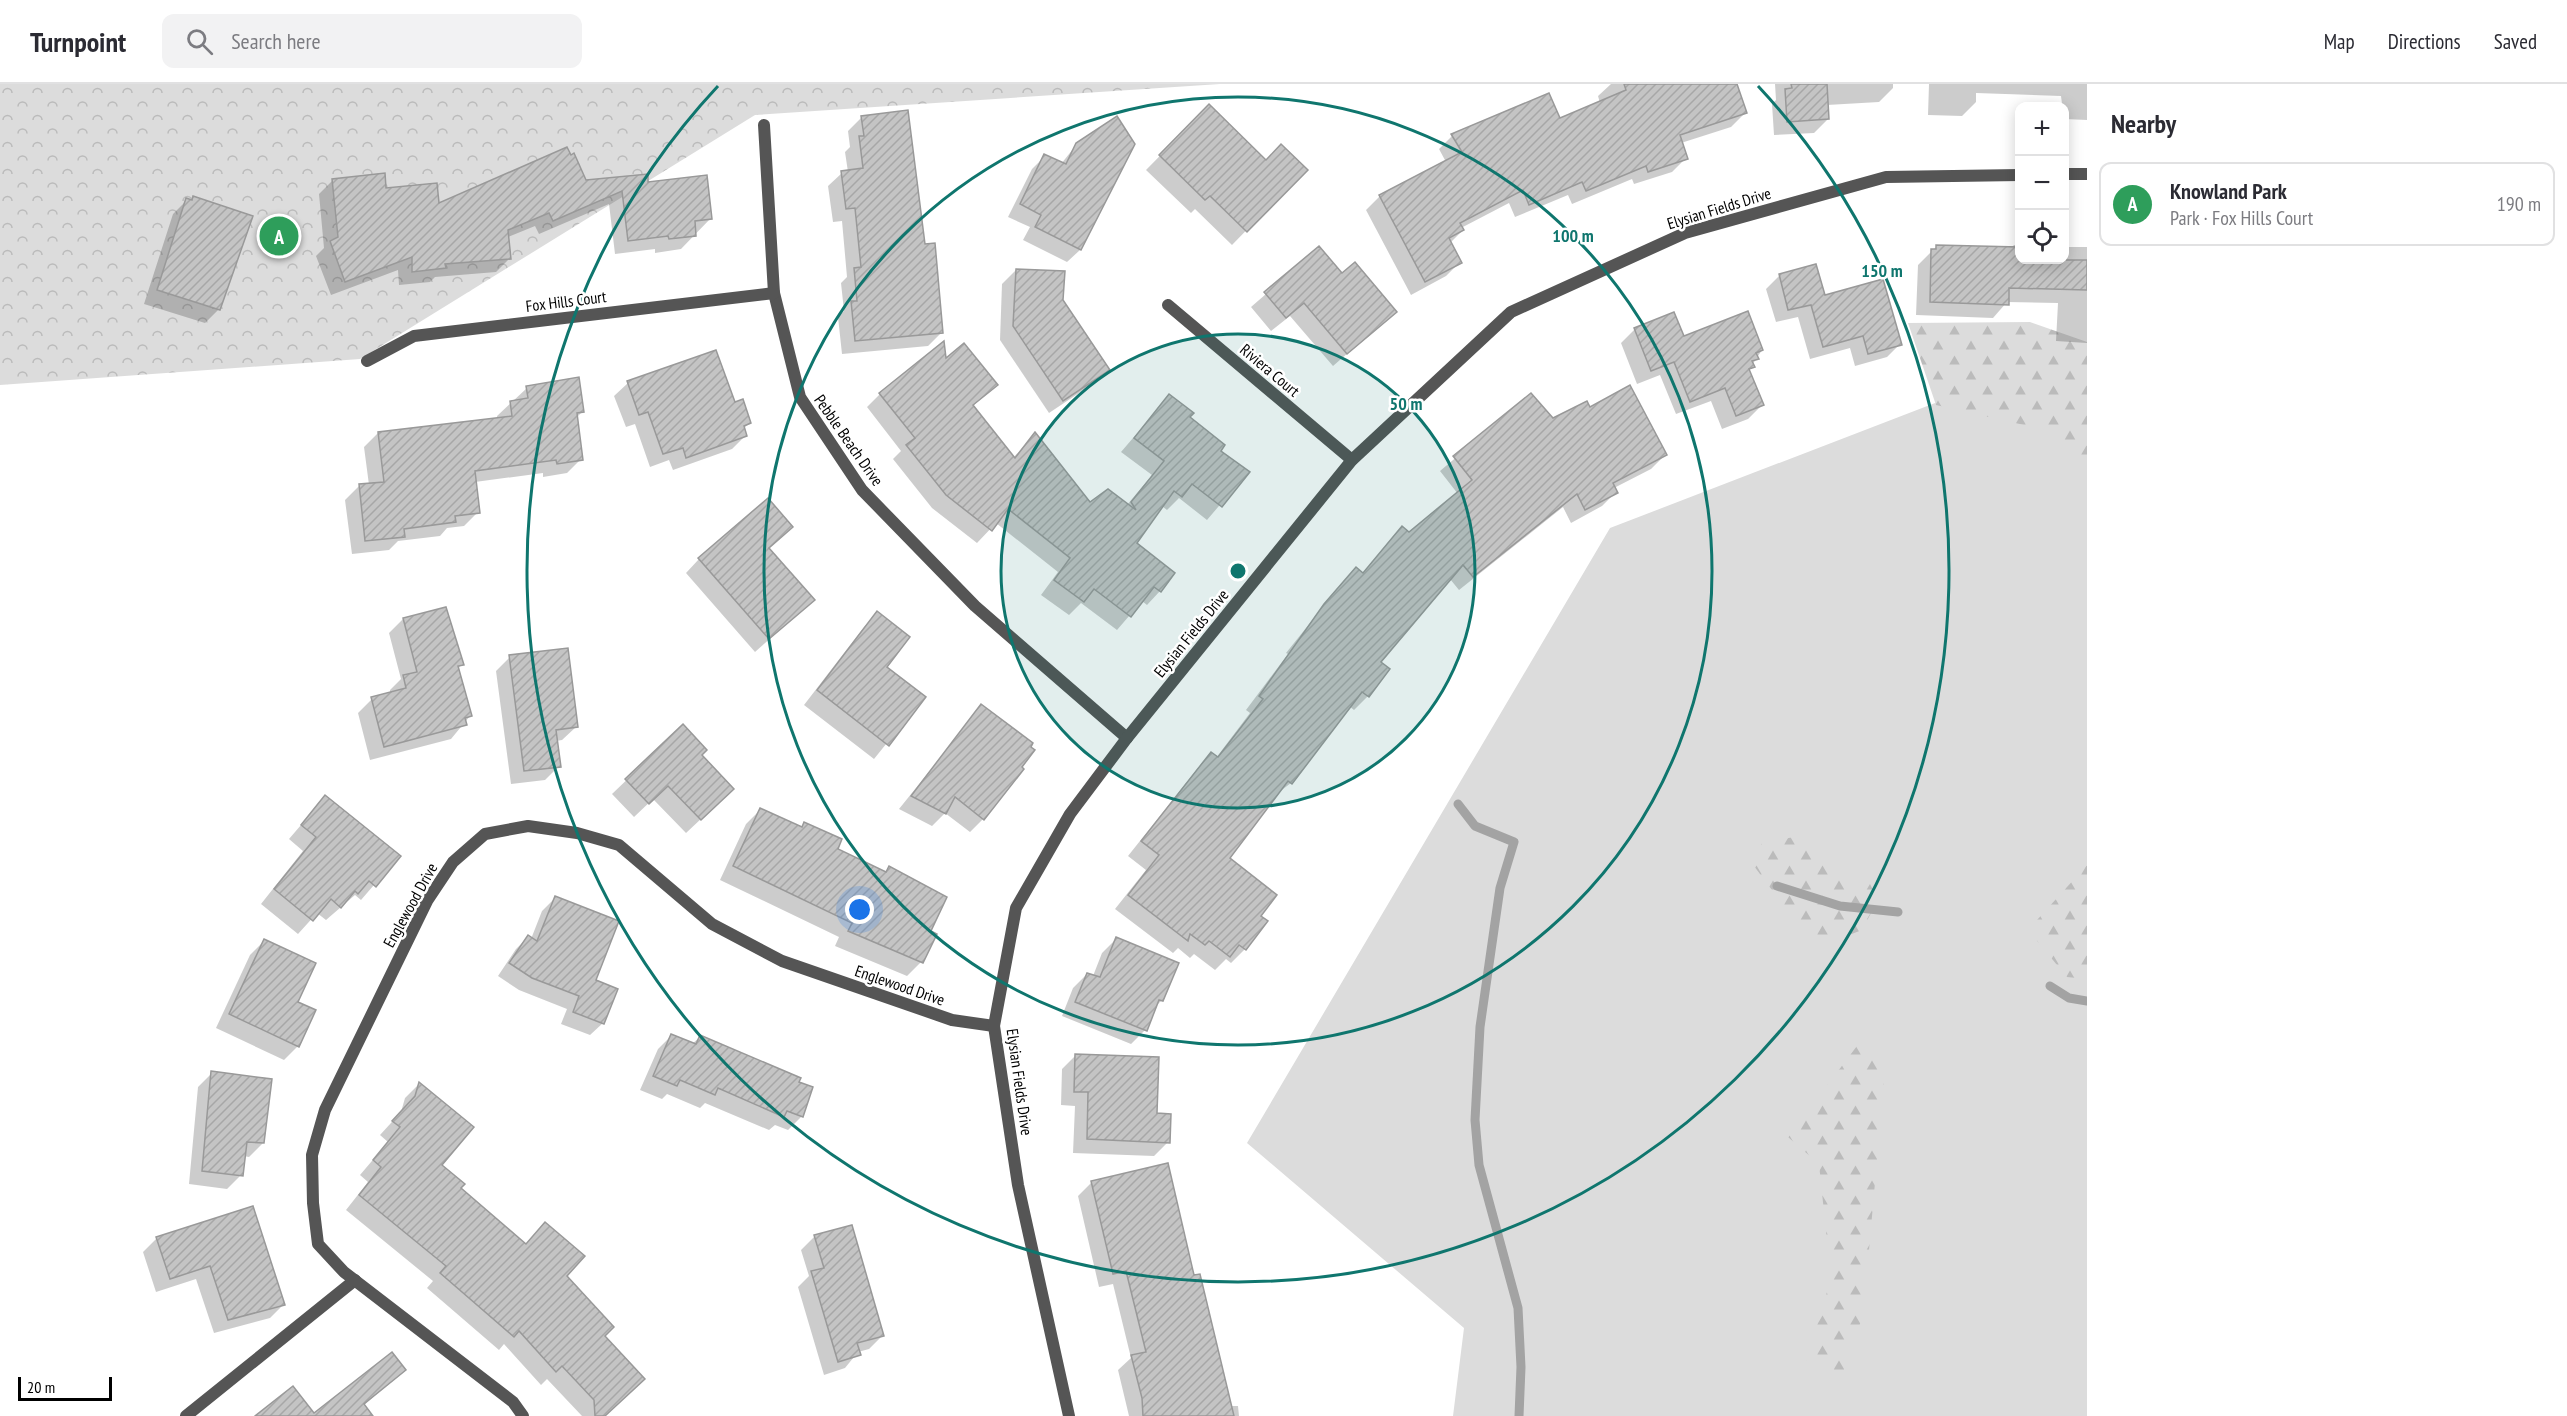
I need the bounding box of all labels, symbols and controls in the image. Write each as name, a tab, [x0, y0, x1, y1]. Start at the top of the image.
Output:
search box	[162, 14, 582, 68]
text: Turnpoint	[30, 23, 126, 60]
icon: search	[183, 25, 216, 58]
text: Search here	[231, 27, 321, 55]
text: Map	[2324, 28, 2355, 55]
text: Directions	[2388, 28, 2461, 55]
text: Saved	[2494, 28, 2537, 55]
map controls	[2015, 102, 2069, 264]
button: +	[2015, 102, 2069, 156]
text: Nearby	[2111, 107, 2176, 140]
button: −	[2015, 156, 2069, 210]
text: Knowland Park	[2170, 177, 2287, 205]
street label: Elysian Fields Drive	[1665, 183, 1773, 233]
text: A	[2127, 191, 2138, 217]
text: 190 m	[2497, 191, 2541, 217]
text: Park · Fox Hills Court	[2170, 205, 2313, 231]
button: locate	[2015, 210, 2069, 264]
pin: A	[260, 214, 298, 258]
text: 100 m	[1552, 224, 1594, 247]
text: 150 m	[1861, 259, 1903, 282]
street label: Fox Hills Court	[525, 286, 608, 316]
street label: Riviera Court	[1236, 339, 1304, 401]
street label: Pebble Beach Drive	[810, 391, 888, 489]
text: 50 m	[1390, 392, 1422, 415]
centre of rings	[1228, 561, 1248, 581]
street label: Elysian Fields Drive	[1149, 585, 1233, 681]
street label: Englewood Drive	[379, 859, 441, 951]
your location	[845, 895, 874, 924]
street label: Englewood Drive	[853, 960, 947, 1010]
street label: Elysian Fields Drive	[1003, 1027, 1037, 1137]
scale bar	[18, 1374, 112, 1402]
text: 20 m	[27, 1377, 55, 1397]

